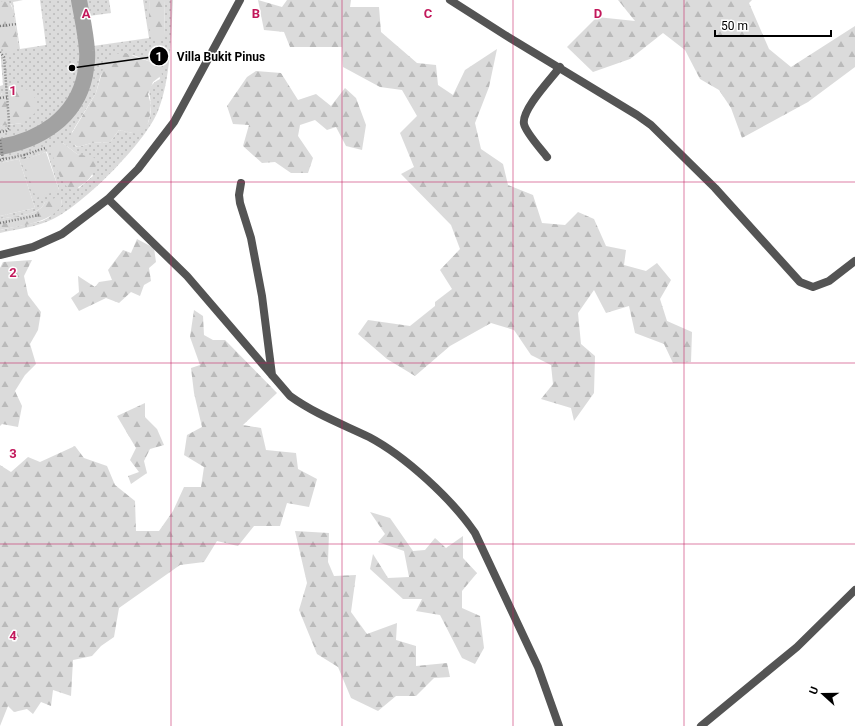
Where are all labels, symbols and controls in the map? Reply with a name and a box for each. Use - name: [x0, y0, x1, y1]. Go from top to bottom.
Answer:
- text: A: [82, 6, 91, 21]
- text: B: [252, 6, 260, 21]
- text: C: [424, 6, 433, 21]
- text: D: [594, 6, 602, 21]
- scale bar: [715, 12, 831, 38]
- text: 50 m: [721, 19, 748, 33]
- callout: Villa Bukit Pinus: [149, 44, 273, 68]
- text: 1: [156, 50, 162, 64]
- text: Villa Bukit Pinus: [177, 50, 265, 64]
- text: 1: [9, 83, 17, 98]
- text: 2: [9, 265, 17, 280]
- text: 3: [9, 446, 17, 461]
- text: 4: [9, 628, 17, 643]
- north arrow: [803, 674, 843, 714]
- text: U: [807, 685, 822, 696]

